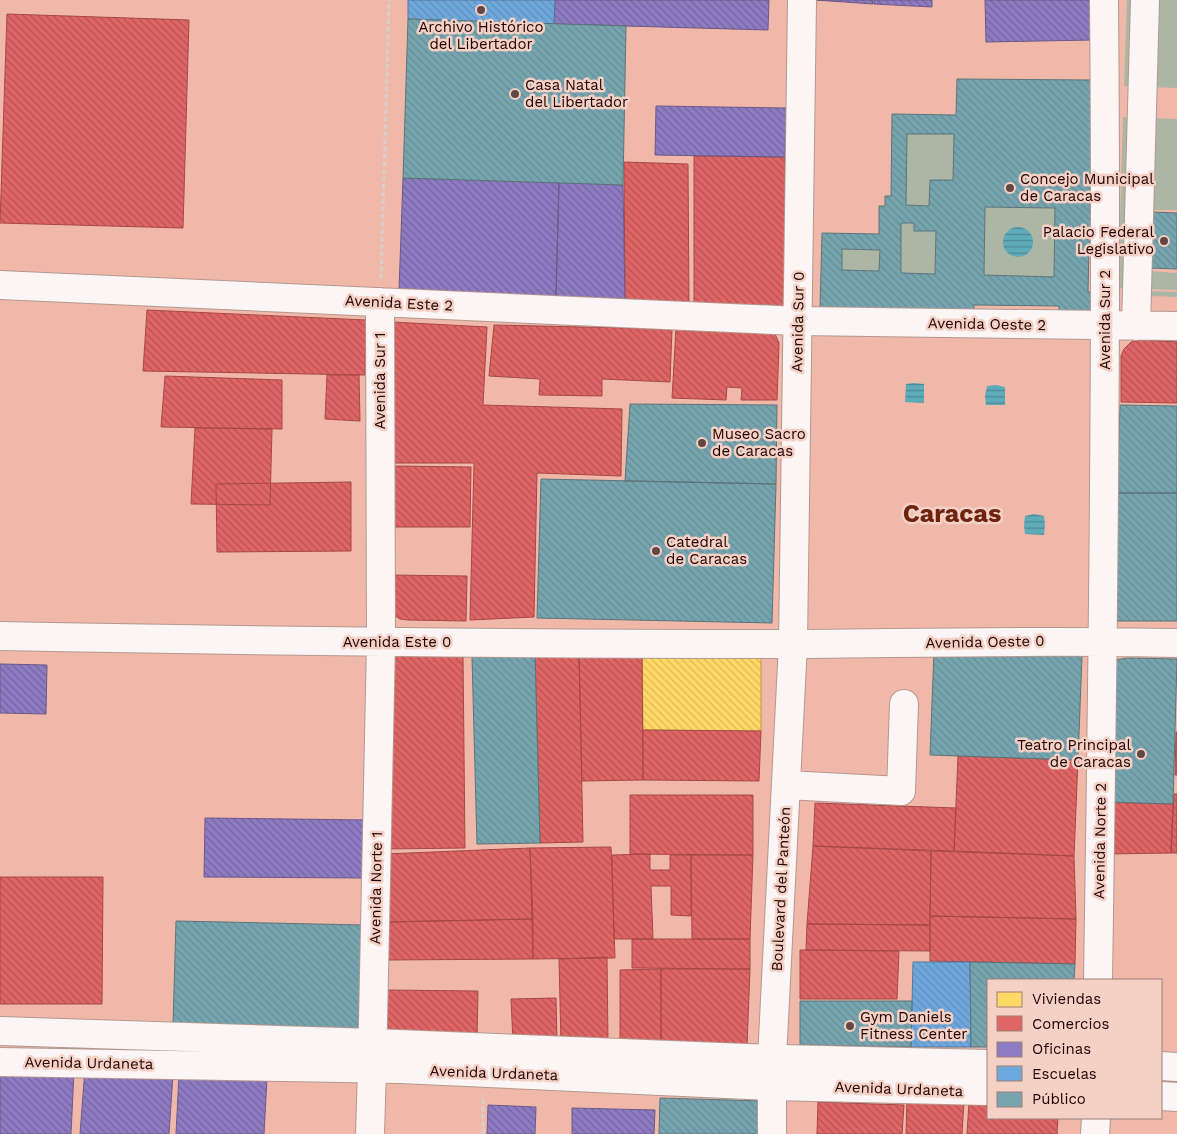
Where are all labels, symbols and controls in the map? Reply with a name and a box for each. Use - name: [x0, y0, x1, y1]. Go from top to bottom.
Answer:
- marker: Archivo Histórico del Libertador: [475, 4, 487, 16]
- place label: Archivo Histórico del Libertador: [418, 18, 544, 53]
- place label: Casa Natal del Libertador: [525, 76, 628, 111]
- marker: Casa Natal del Libertador: [509, 88, 521, 100]
- place label: Concejo Municipal de Caracas: [1020, 170, 1154, 205]
- marker: Concejo Municipal de Caracas: [1004, 182, 1016, 194]
- place label: Palacio Federal Legislativo: [1043, 223, 1154, 258]
- marker: Palacio Federal Legislativo: [1158, 235, 1170, 247]
- street label: Avenida Sur 2: [1096, 270, 1114, 370]
- street label: Avenida Sur 0: [788, 271, 808, 373]
- street label: Avenida Este 2: [345, 291, 453, 315]
- street label: Avenida Oeste 2: [928, 314, 1046, 334]
- street label: Avenida Sur 1: [371, 332, 389, 430]
- place label: Museo Sacro de Caracas: [712, 425, 806, 460]
- marker: Museo Sacro de Caracas: [696, 437, 708, 449]
- district label: Caracas: [903, 499, 1001, 528]
- place label: Catedral de Caracas: [666, 533, 747, 568]
- marker: Catedral de Caracas: [650, 545, 662, 557]
- street label: Avenida Oeste 0: [925, 632, 1045, 652]
- street label: Avenida Este 0: [343, 633, 451, 651]
- place label: Teatro Principal de Caracas: [1017, 736, 1131, 771]
- marker: Teatro Principal de Caracas: [1135, 748, 1147, 760]
- street label: Avenida Norte 2: [1090, 783, 1110, 899]
- street label: Boulevard del Panteón: [768, 806, 794, 972]
- street label: Avenida Norte 1: [366, 831, 386, 945]
- legend: [987, 979, 1162, 1119]
- text: Viviendas: [1032, 990, 1101, 1008]
- place label: Gym Daniels Fitness Center: [860, 1008, 967, 1043]
- text: Comercios: [1032, 1015, 1110, 1033]
- marker: Gym Daniels Fitness Center: [844, 1020, 856, 1032]
- text: Oficinas: [1032, 1040, 1091, 1058]
- street label: Avenida Urdaneta: [25, 1053, 154, 1073]
- street label: Avenida Urdaneta: [429, 1062, 559, 1084]
- text: Escuelas: [1032, 1065, 1097, 1083]
- street label: Avenida Urdaneta: [834, 1078, 964, 1100]
- text: Público: [1032, 1090, 1086, 1108]

